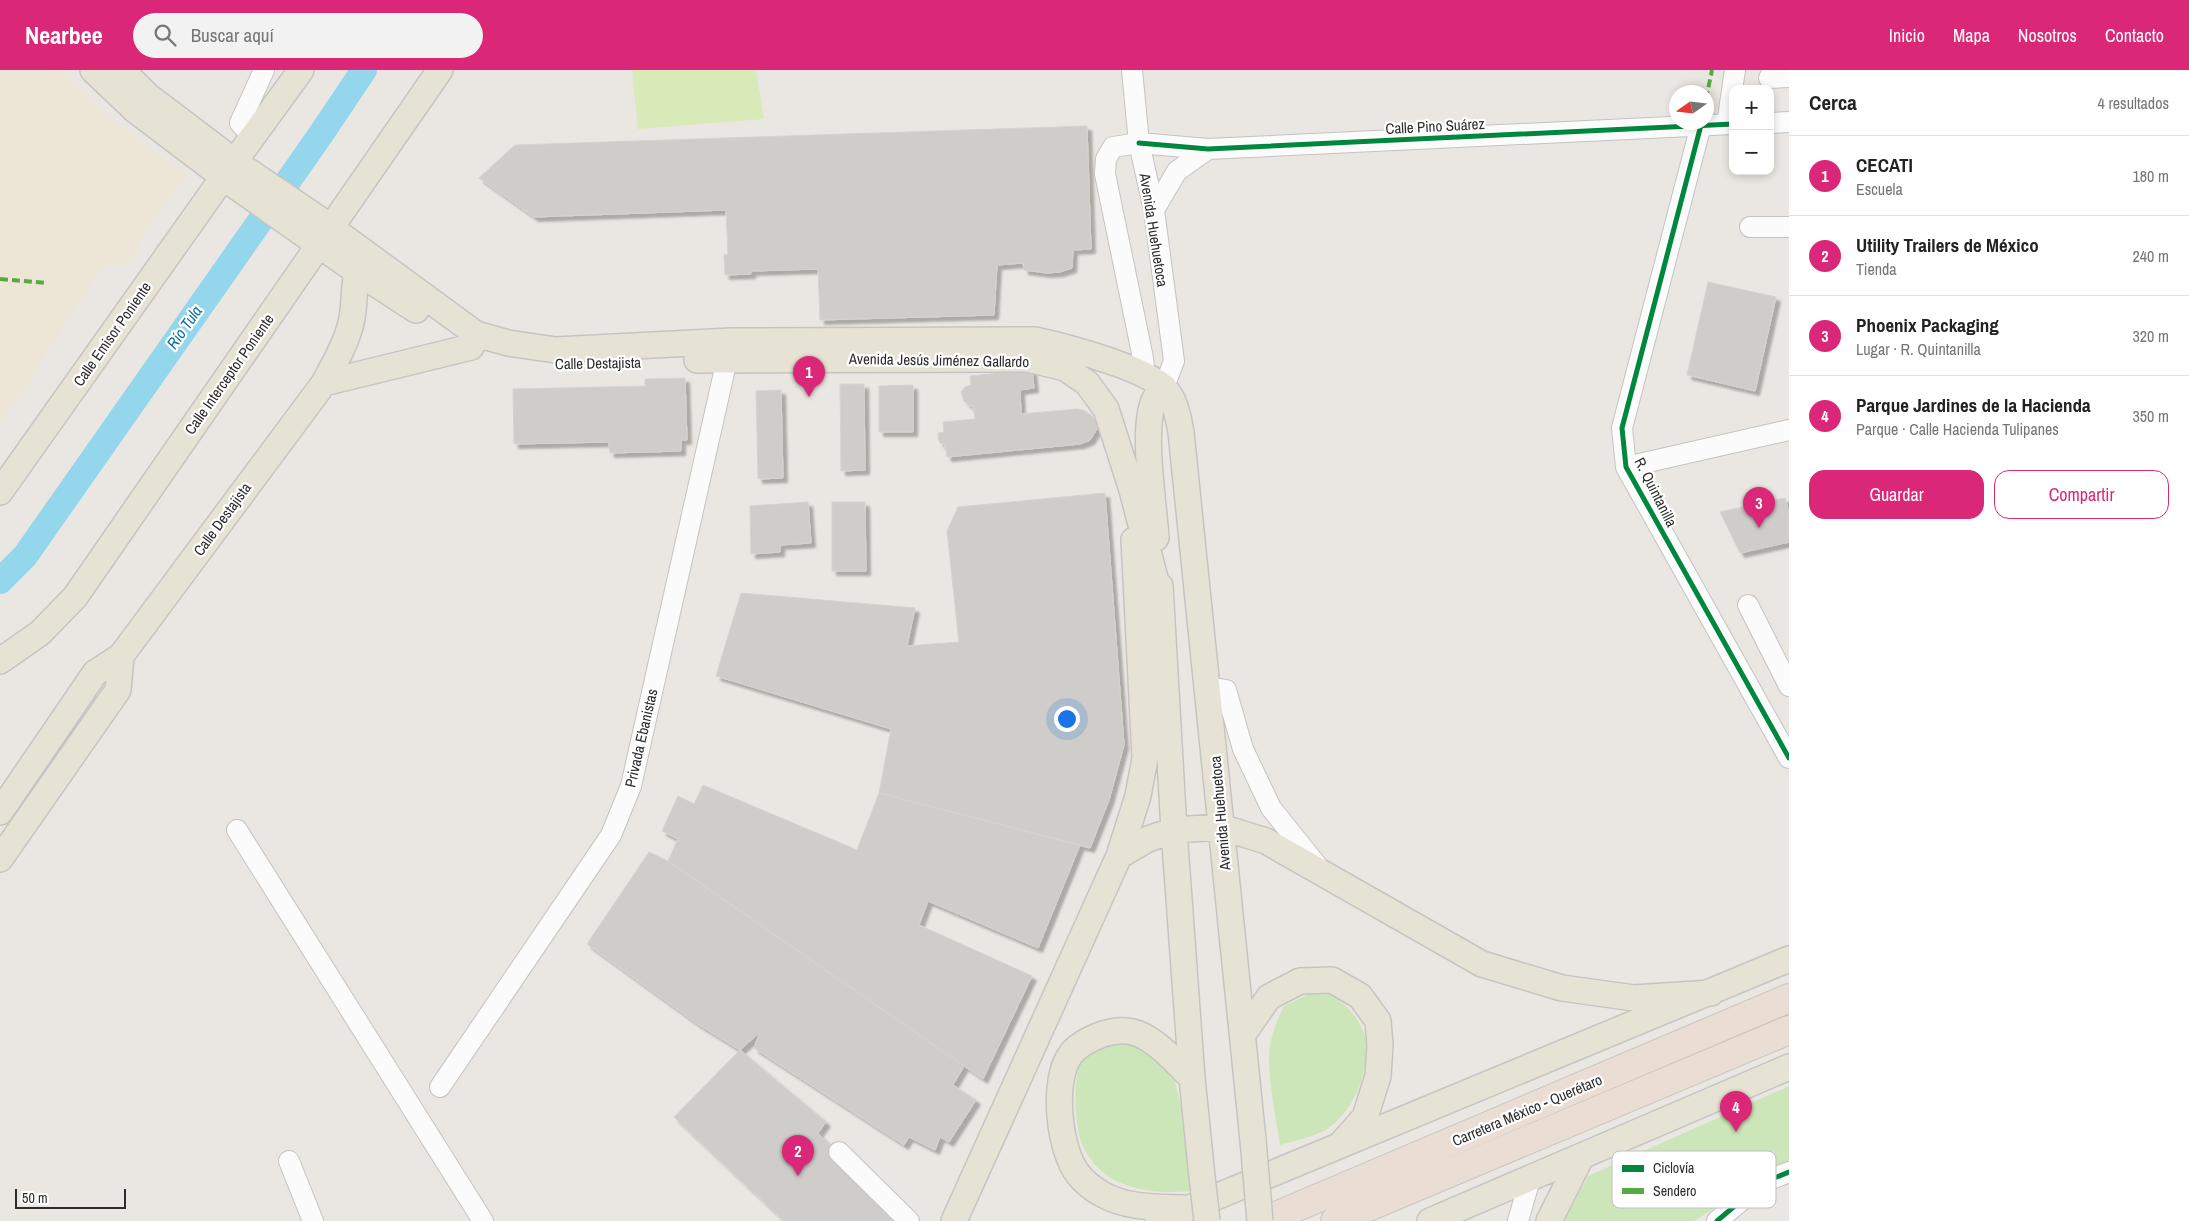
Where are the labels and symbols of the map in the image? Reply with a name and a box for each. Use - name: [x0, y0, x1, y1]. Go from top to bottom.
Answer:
- north arrow: [1669, 85, 1714, 130]
- street label: Calle Pino Suárez: [1385, 113, 1485, 139]
- street label: Avenida Huehuetoca: [1135, 171, 1173, 288]
- street label: Calle Emisor Poniente: [68, 277, 156, 390]
- water label: Río Tula: [161, 301, 207, 353]
- street label: Calle Interceptor Poniente: [179, 309, 279, 439]
- street label: Avenida Jesús Jiménez Gallardo: [848, 348, 1029, 372]
- street label: Calle Destajista: [555, 352, 641, 374]
- pin: 1: [793, 356, 825, 397]
- street label: R. Quintanilla: [1630, 454, 1682, 530]
- street label: Calle Destajista: [188, 478, 256, 560]
- pin: 3: [1743, 487, 1775, 528]
- street label: Privada Ebanistas: [619, 687, 663, 789]
- your location: [1054, 706, 1080, 732]
- street label: Avenida Huehuetoca: [1205, 755, 1236, 872]
- street label: Carretera México - Querétaro: [1449, 1069, 1605, 1151]
- pin: 4: [1720, 1091, 1752, 1132]
- pin: 2: [782, 1135, 814, 1176]
- legend: [1612, 1151, 1776, 1208]
- text: Ciclovía: [1653, 1159, 1695, 1177]
- text: Sendero: [1653, 1182, 1696, 1200]
- scale bar: [15, 1186, 126, 1209]

